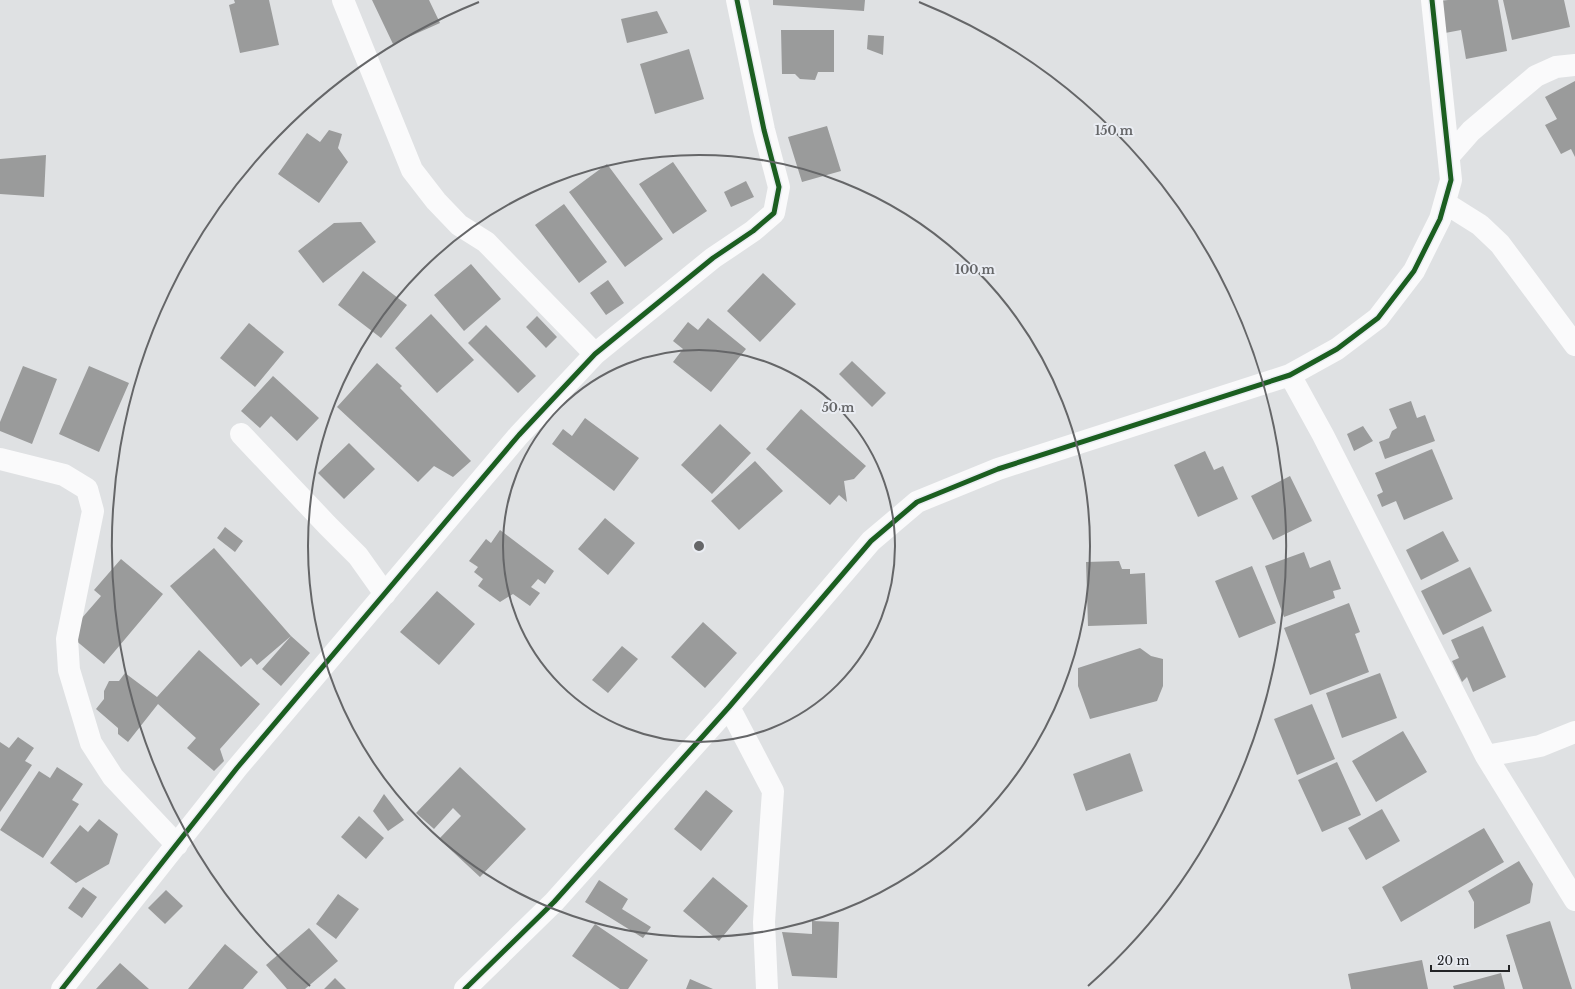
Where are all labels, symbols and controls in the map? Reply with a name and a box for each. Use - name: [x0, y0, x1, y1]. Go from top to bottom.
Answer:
- text: 150 m: [1095, 123, 1134, 138]
- text: 100 m: [955, 262, 996, 277]
- text: 50 m: [822, 400, 855, 415]
- centre of rings: [692, 539, 706, 553]
- scale bar: [1431, 947, 1509, 973]
- text: 20 m: [1437, 953, 1469, 968]

